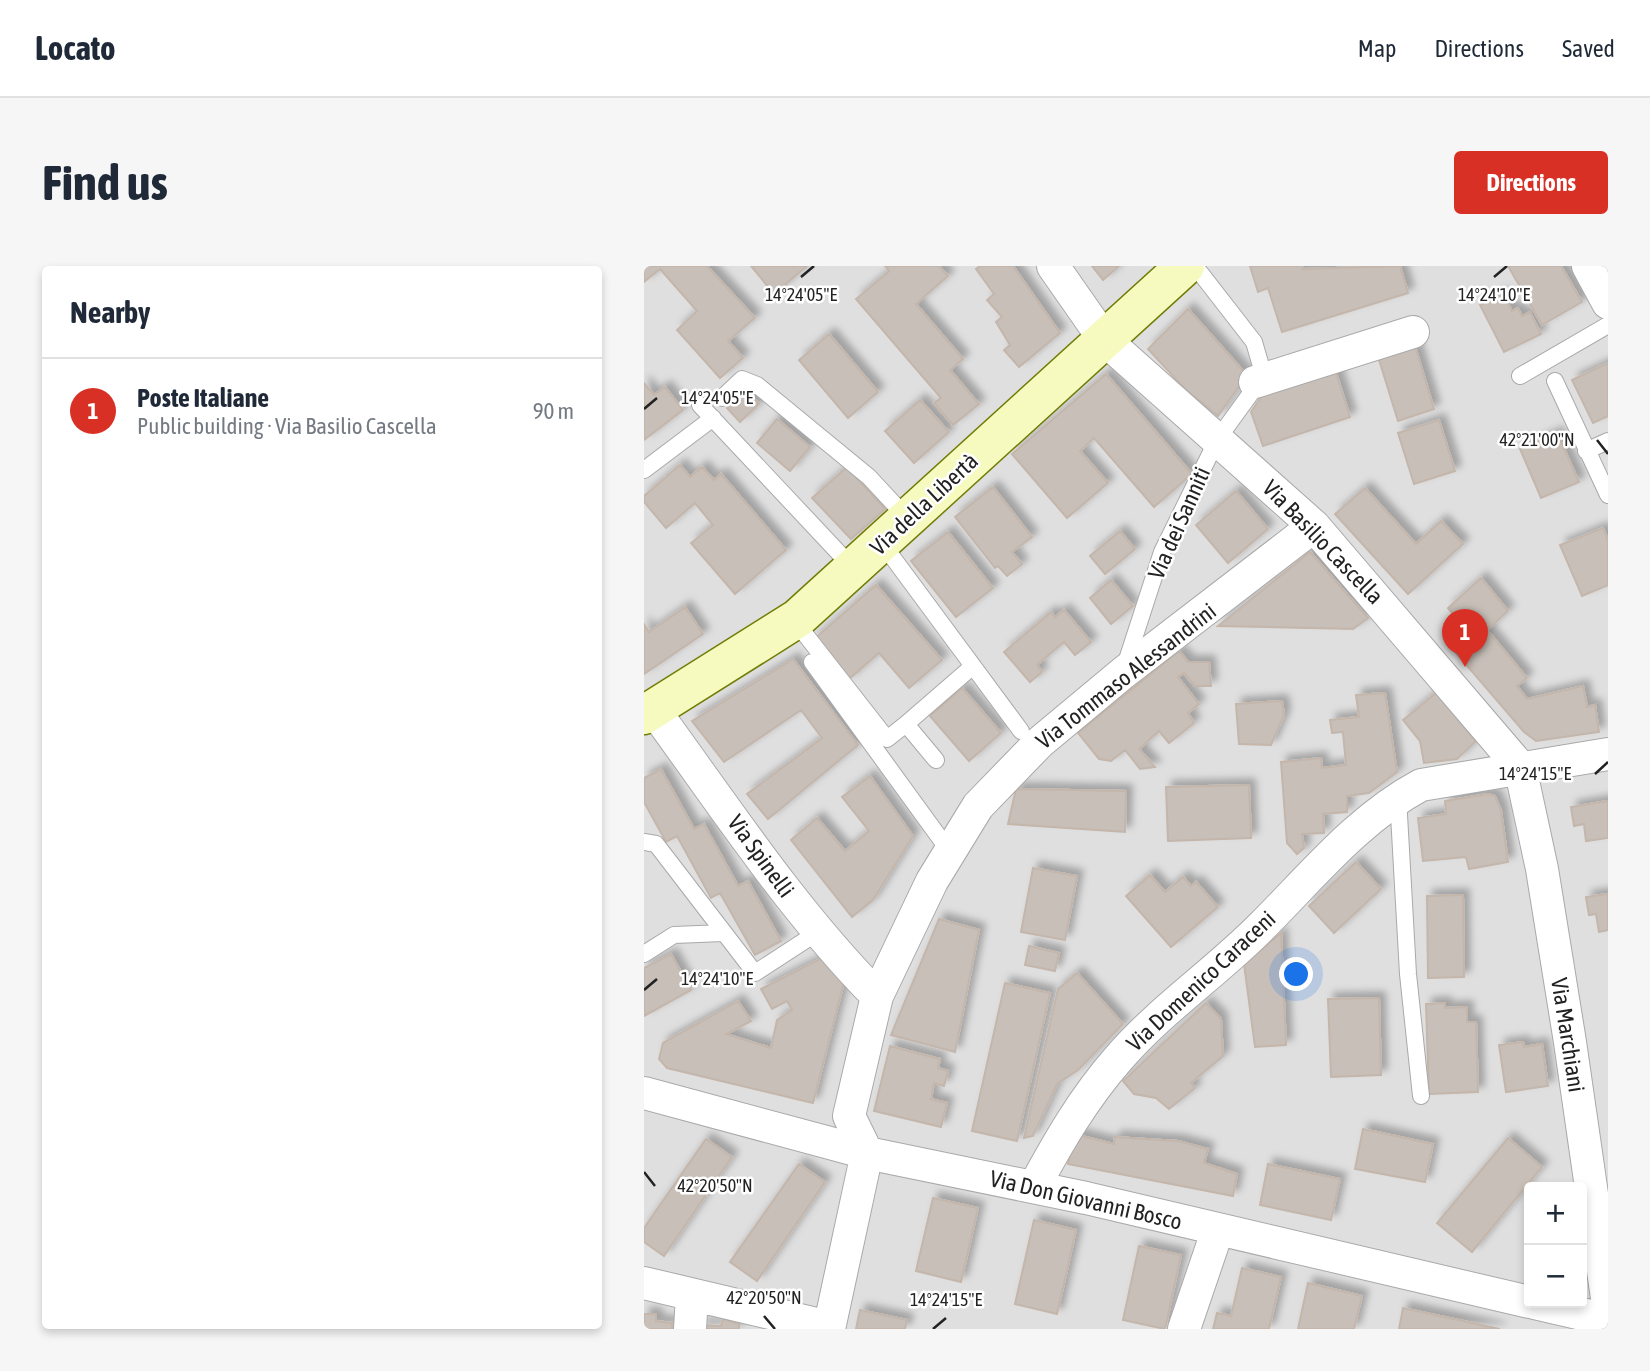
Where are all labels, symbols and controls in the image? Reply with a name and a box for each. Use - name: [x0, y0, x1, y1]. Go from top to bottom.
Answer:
- text: Locato: [35, 29, 116, 67]
- text: Map: [1358, 35, 1396, 62]
- text: Directions: [1434, 35, 1524, 62]
- text: Saved: [1562, 35, 1615, 62]
- button: Directions: [1454, 151, 1608, 214]
- text: Find us: [42, 154, 168, 210]
- text: 14°24'05"E: [765, 284, 837, 305]
- text: 14°24'10"E: [1458, 284, 1530, 305]
- text: Nearby: [70, 295, 150, 329]
- text: Poste Italiane: [137, 383, 269, 413]
- text: 14°24'05"E: [681, 387, 753, 408]
- text: 1: [88, 398, 98, 424]
- text: 90 m: [533, 398, 574, 424]
- text: Public building · Via Basilio Cascella: [137, 413, 437, 439]
- text: 42°21'00"N: [1499, 429, 1575, 450]
- street label: Via della Libertà: [865, 448, 983, 560]
- street label: Via dei Sanniti: [1143, 463, 1215, 583]
- street label: Via Basilio Cascella: [1257, 475, 1389, 609]
- street label: Via Tommaso Alessandrini: [1031, 598, 1221, 754]
- pin: 1: [1442, 609, 1488, 667]
- text: 14°24'15"E: [1499, 763, 1571, 784]
- street label: Via Spinelli: [722, 810, 800, 902]
- street label: Via Domenico Caraceni: [1121, 906, 1281, 1056]
- your location: [1279, 957, 1313, 991]
- text: 14°24'10"E: [681, 968, 753, 989]
- street label: Via Marchiani: [1546, 976, 1590, 1094]
- street label: Via Don Giovanni Bosco: [987, 1165, 1185, 1235]
- text: 42°20'50"N: [677, 1175, 753, 1196]
- map controls: [1524, 1182, 1587, 1308]
- button: +: [1524, 1182, 1587, 1245]
- button: −: [1524, 1245, 1587, 1308]
- text: 42°20'50"N: [726, 1287, 802, 1308]
- text: 14°24'15"E: [910, 1289, 982, 1310]

